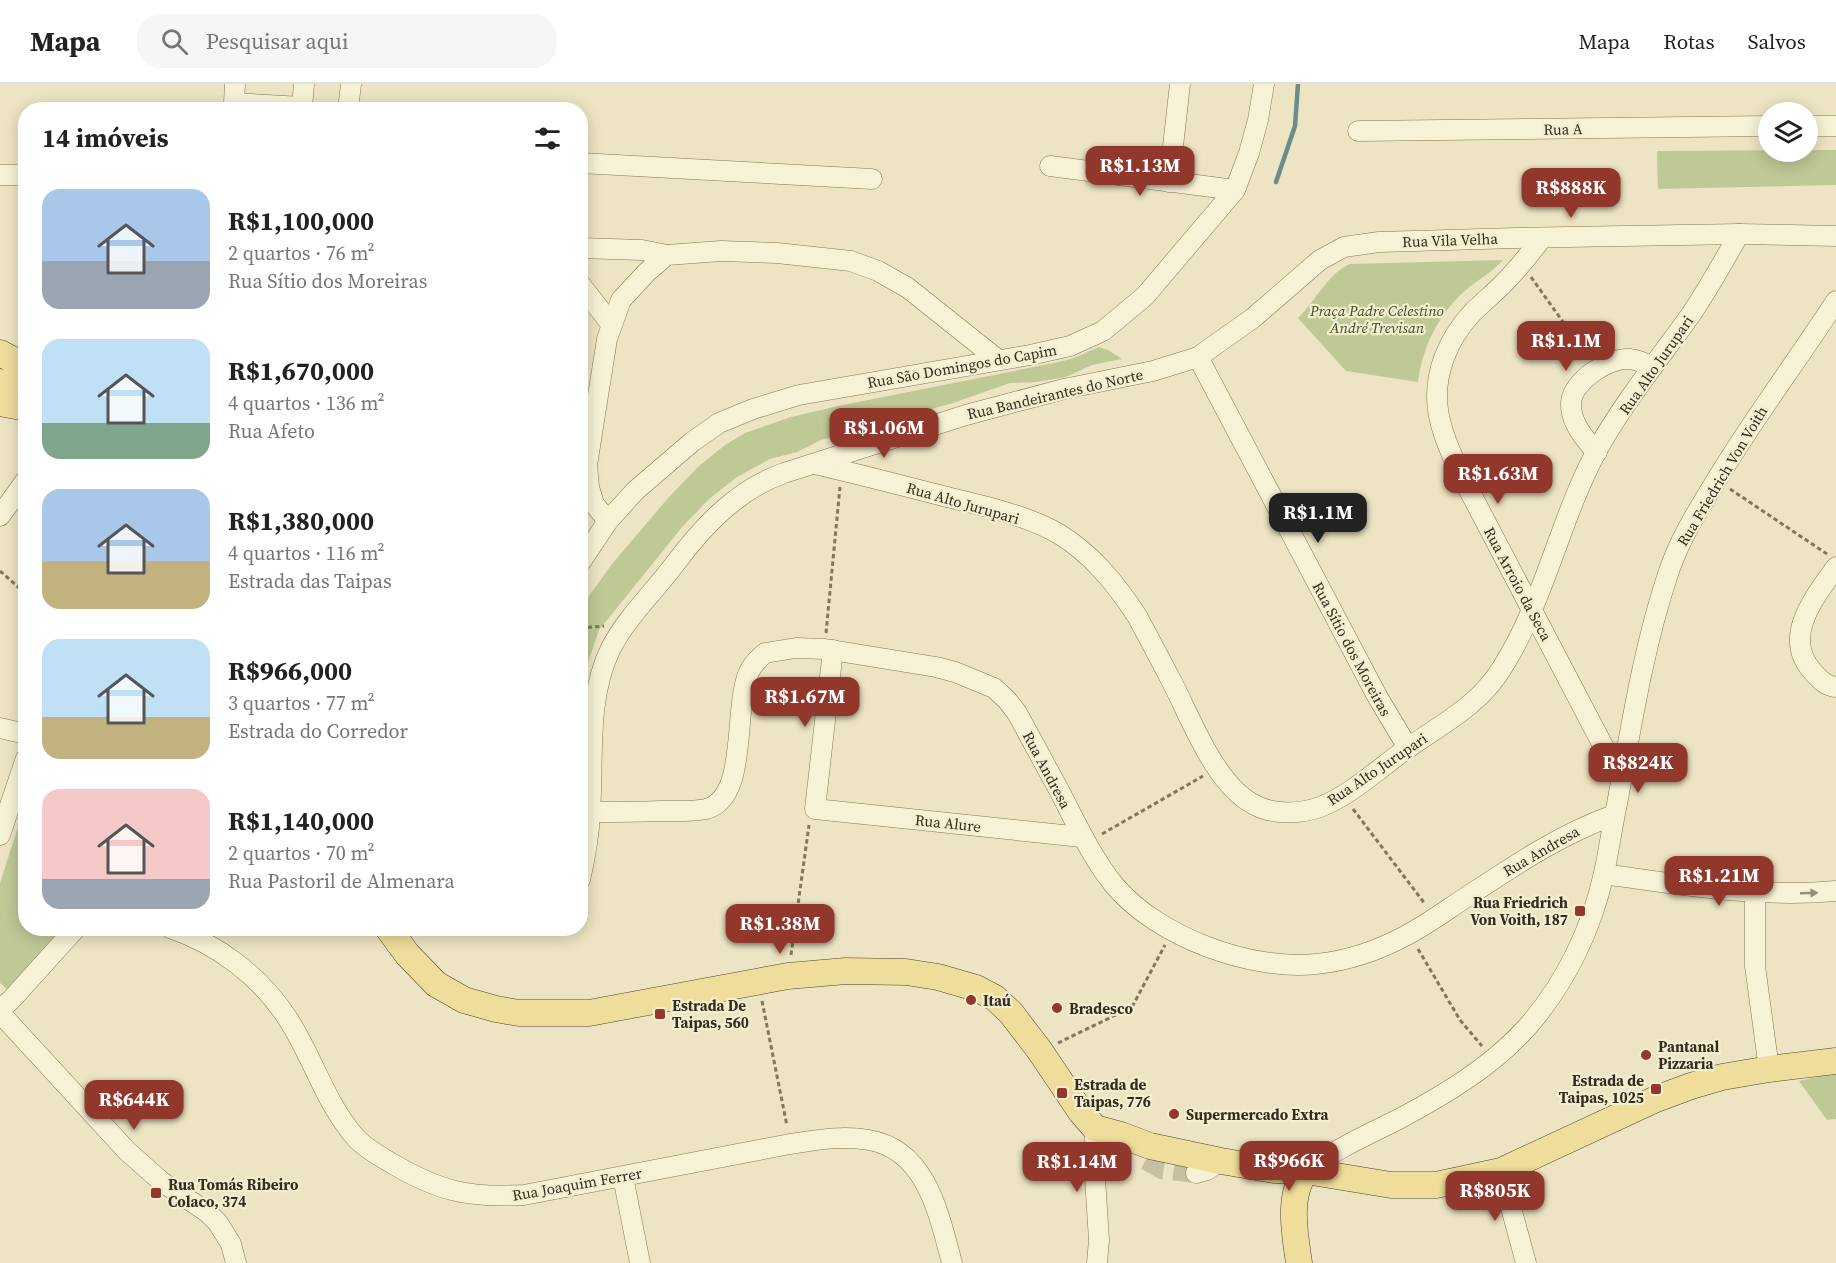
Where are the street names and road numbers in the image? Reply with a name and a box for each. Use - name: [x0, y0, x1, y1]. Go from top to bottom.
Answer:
- street label: Rua A: [1543, 118, 1583, 140]
- street label: Rua Vila Velha: [1402, 228, 1499, 252]
- street label: Rua Alto Jurupari: [1614, 311, 1698, 419]
- street label: Rua São Domingos do Capim: [866, 339, 1059, 393]
- street label: Rua Bandeirantes do Norte: [965, 363, 1145, 424]
- street label: Rua Friedrich Von Voith: [1672, 402, 1772, 550]
- street label: Rua Alto Jurupari: [904, 477, 1022, 529]
- street label: Rua Arroio da Seca: [1479, 523, 1557, 645]
- street label: Rua Sítio dos Moreiras: [1308, 578, 1396, 720]
- street label: Rua Andresa: [1018, 728, 1076, 813]
- street label: Rua Alto Jurupari: [1323, 728, 1431, 810]
- street label: Rua Alure: [914, 809, 982, 837]
- street label: Rua Andresa: [1499, 820, 1583, 881]
- street label: Rua Joaquim Ferrer: [510, 1162, 644, 1206]

